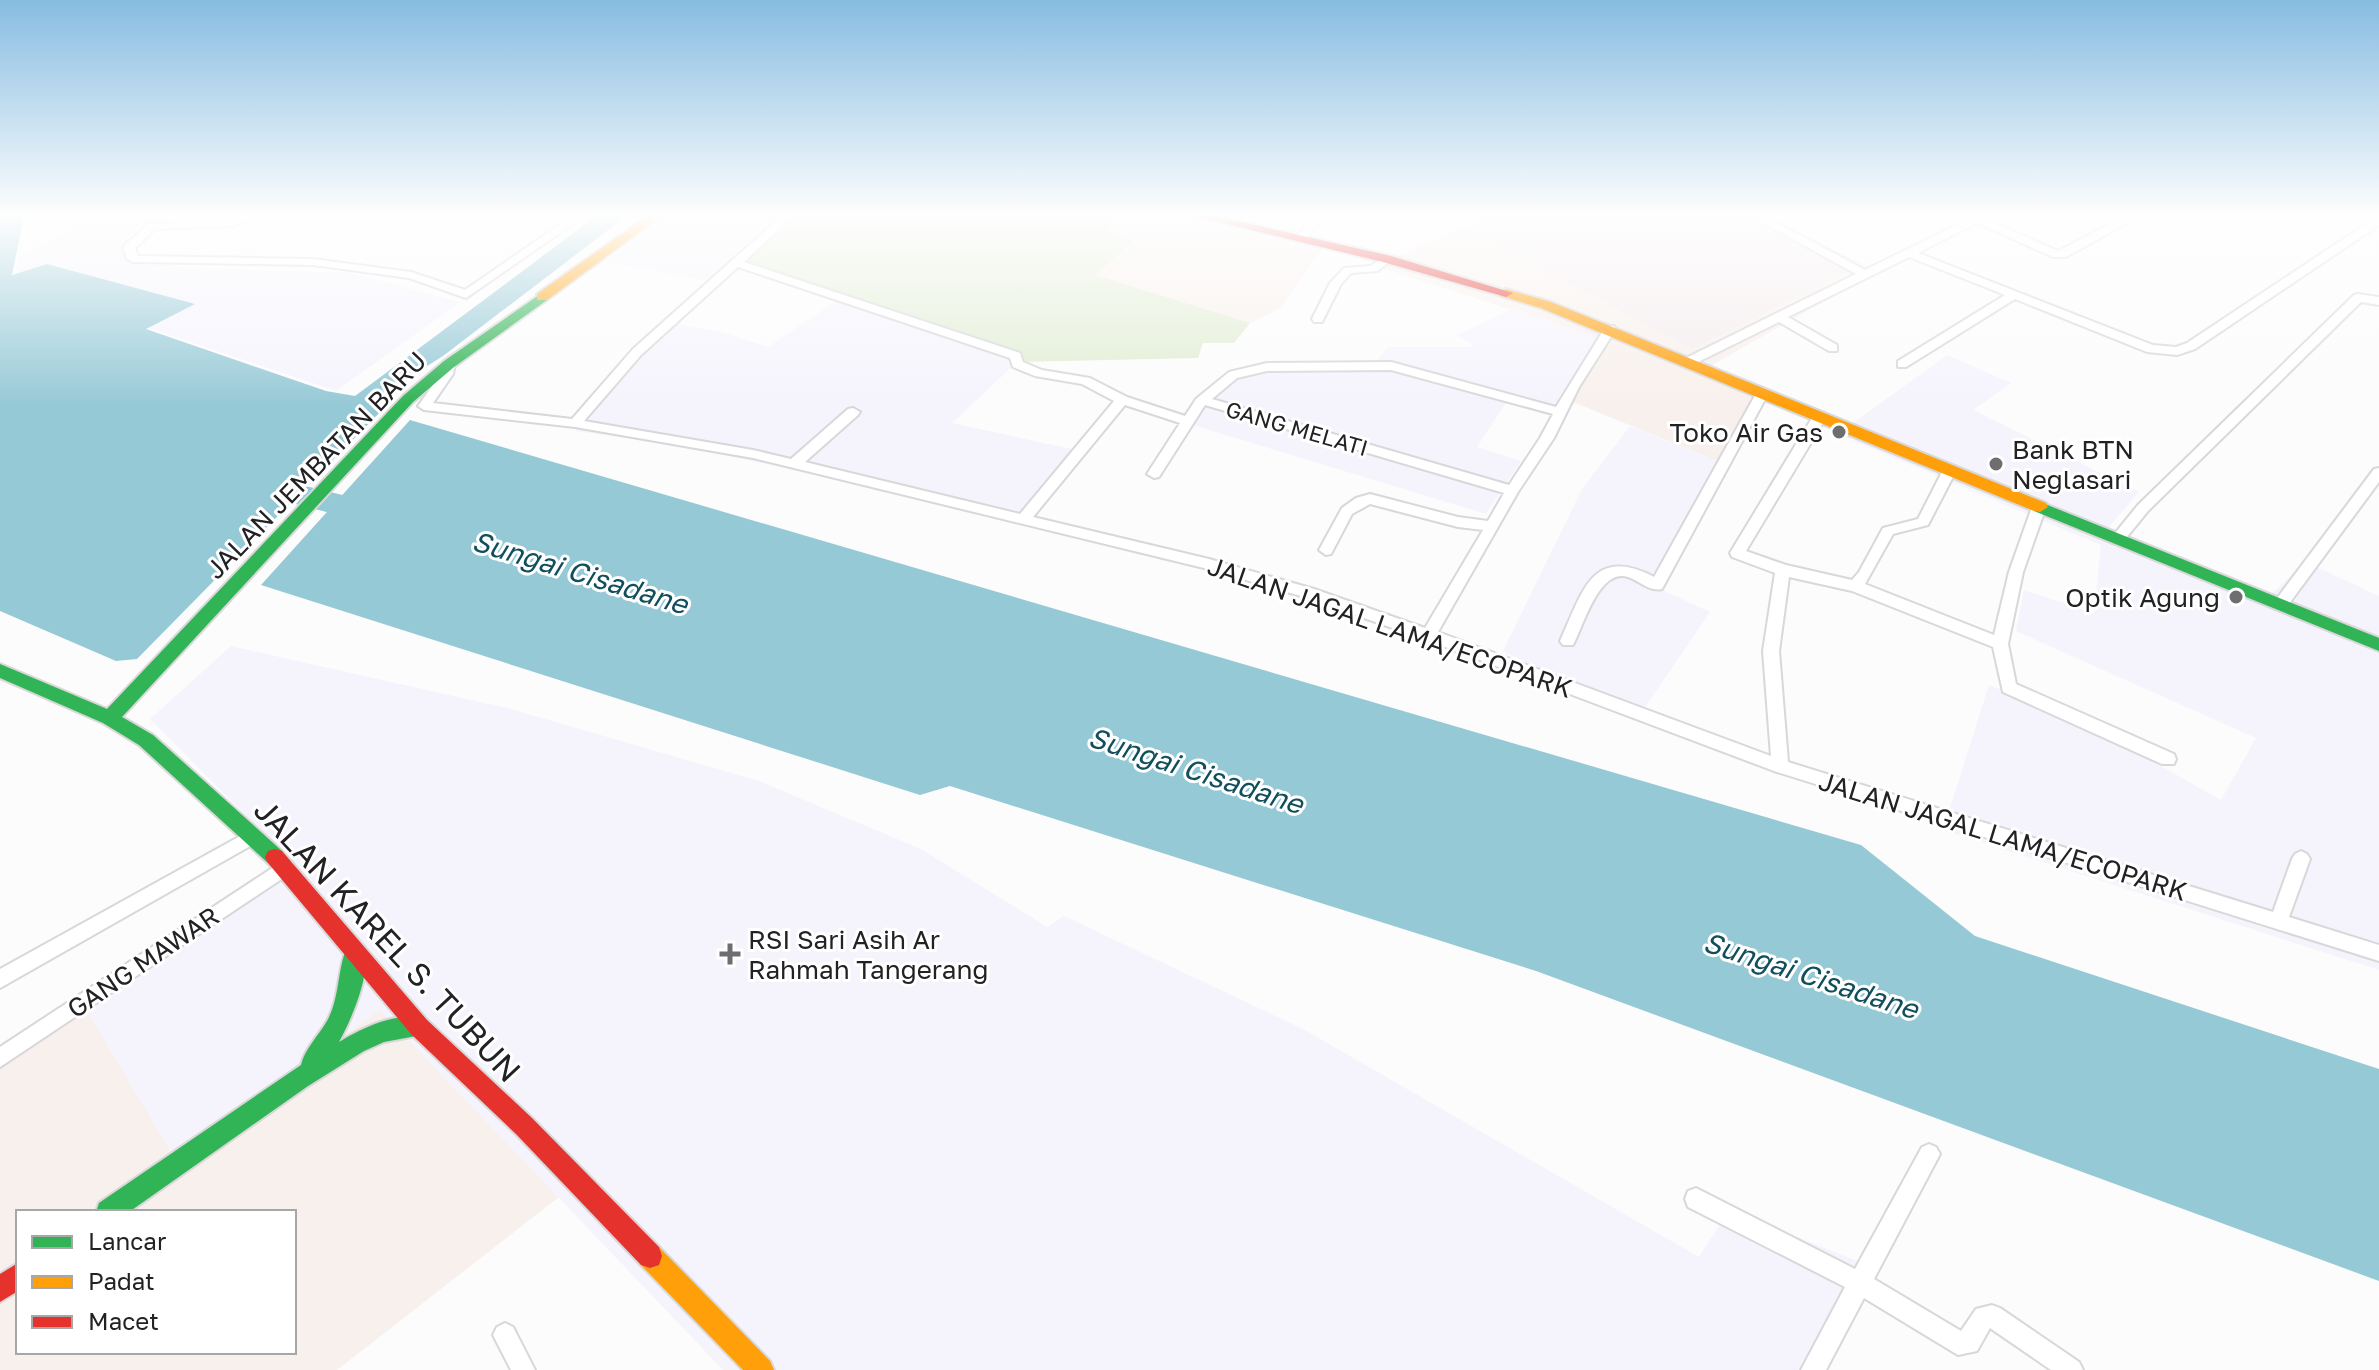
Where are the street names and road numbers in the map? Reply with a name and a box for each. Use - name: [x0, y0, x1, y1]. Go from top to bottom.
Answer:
- street label: JALAN JEMBATAN BARU: [199, 345, 433, 585]
- street label: GANG MELATI: [1223, 395, 1371, 461]
- street label: JALAN JAGAL LAMA/ECOPARK: [1204, 550, 1576, 704]
- street label: JALAN JAGAL LAMA/ECOPARK: [1815, 765, 2191, 907]
- street label: JALAN KAREL S. TUBUN: [247, 791, 529, 1089]
- street label: GANG MAWAR: [61, 900, 225, 1024]

